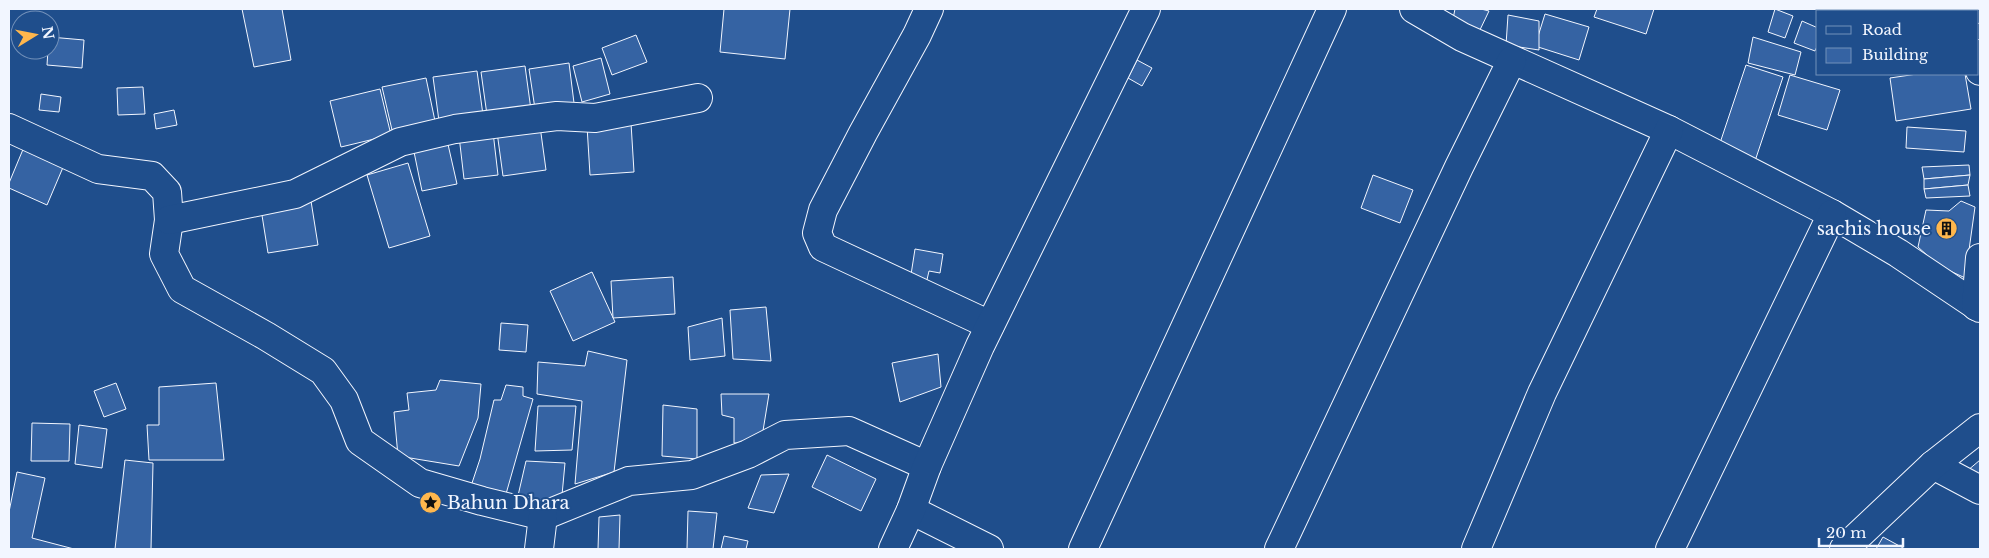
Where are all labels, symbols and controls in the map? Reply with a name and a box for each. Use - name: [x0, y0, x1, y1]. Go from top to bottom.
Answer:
- north arrow: [10, 10, 60, 60]
- legend: [1816, 10, 1979, 75]
- text: Road: [1862, 20, 1902, 39]
- text: N: [38, 25, 58, 41]
- text: Building: [1862, 45, 1929, 64]
- building icon: sachis house: [1935, 217, 1959, 241]
- place label: sachis house: [1817, 218, 1931, 240]
- place icon: Bahun Dhara: [419, 491, 443, 515]
- place label: Bahun Dhara: [447, 492, 569, 514]
- scale bar: [1819, 516, 1903, 548]
- text: 20 m: [1826, 523, 1866, 542]

